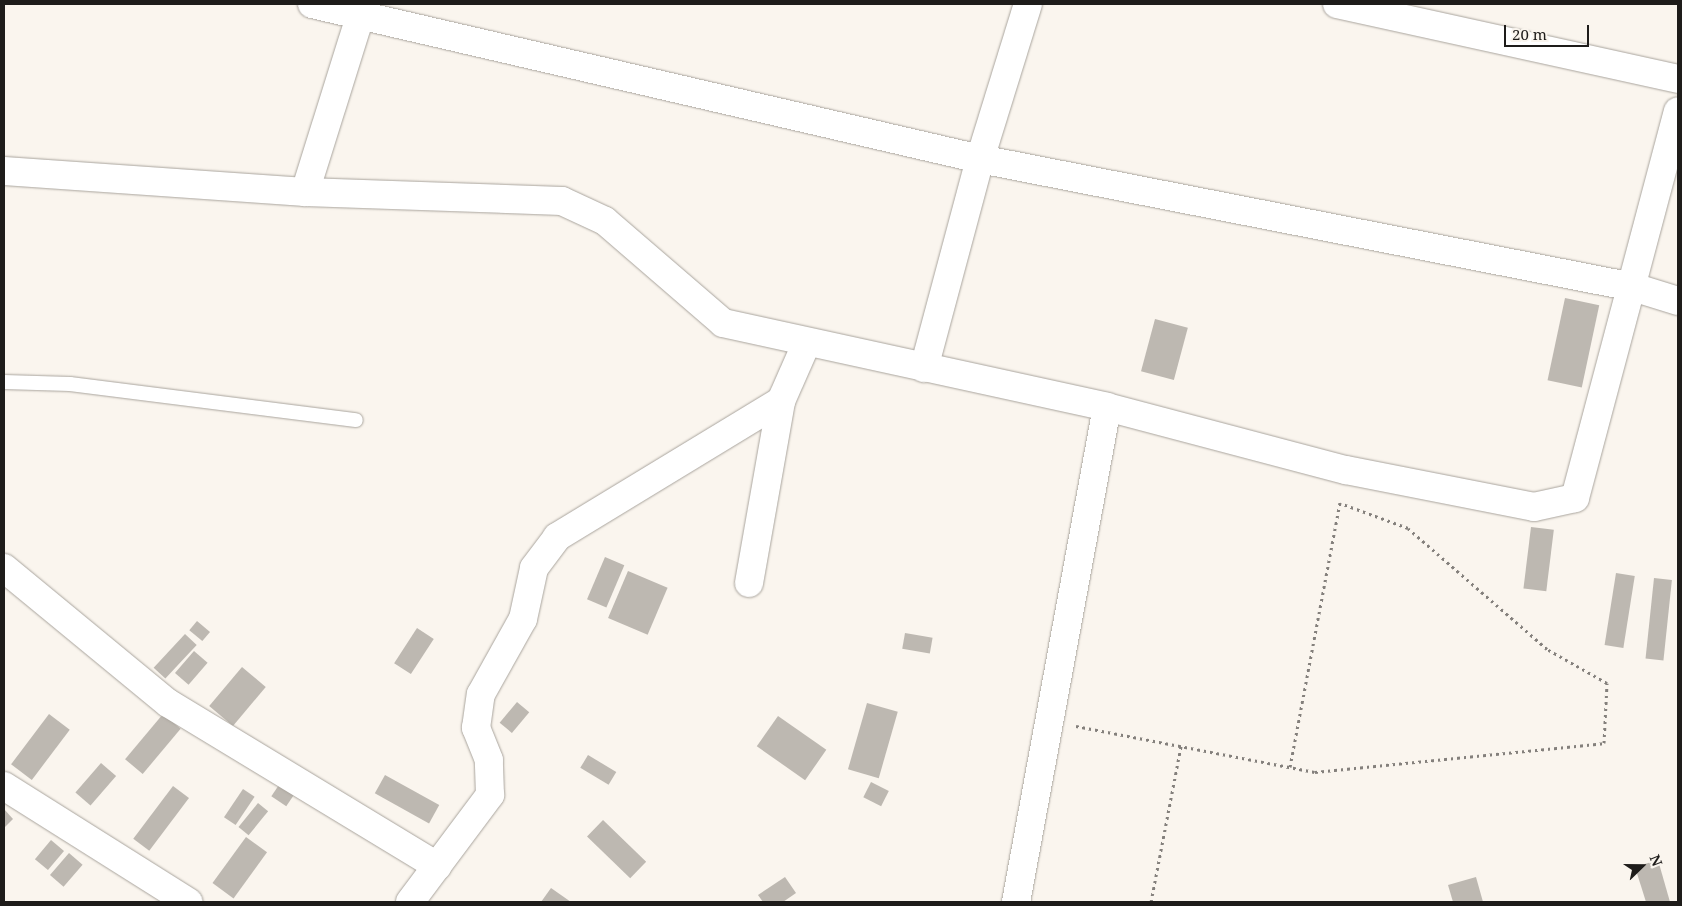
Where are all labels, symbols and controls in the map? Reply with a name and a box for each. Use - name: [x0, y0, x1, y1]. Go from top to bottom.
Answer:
- scale bar: [1507, 15, 1592, 47]
- text: 20 m: [1512, 24, 1547, 44]
- north arrow: [1617, 841, 1667, 891]
- text: N: [1645, 852, 1667, 869]

